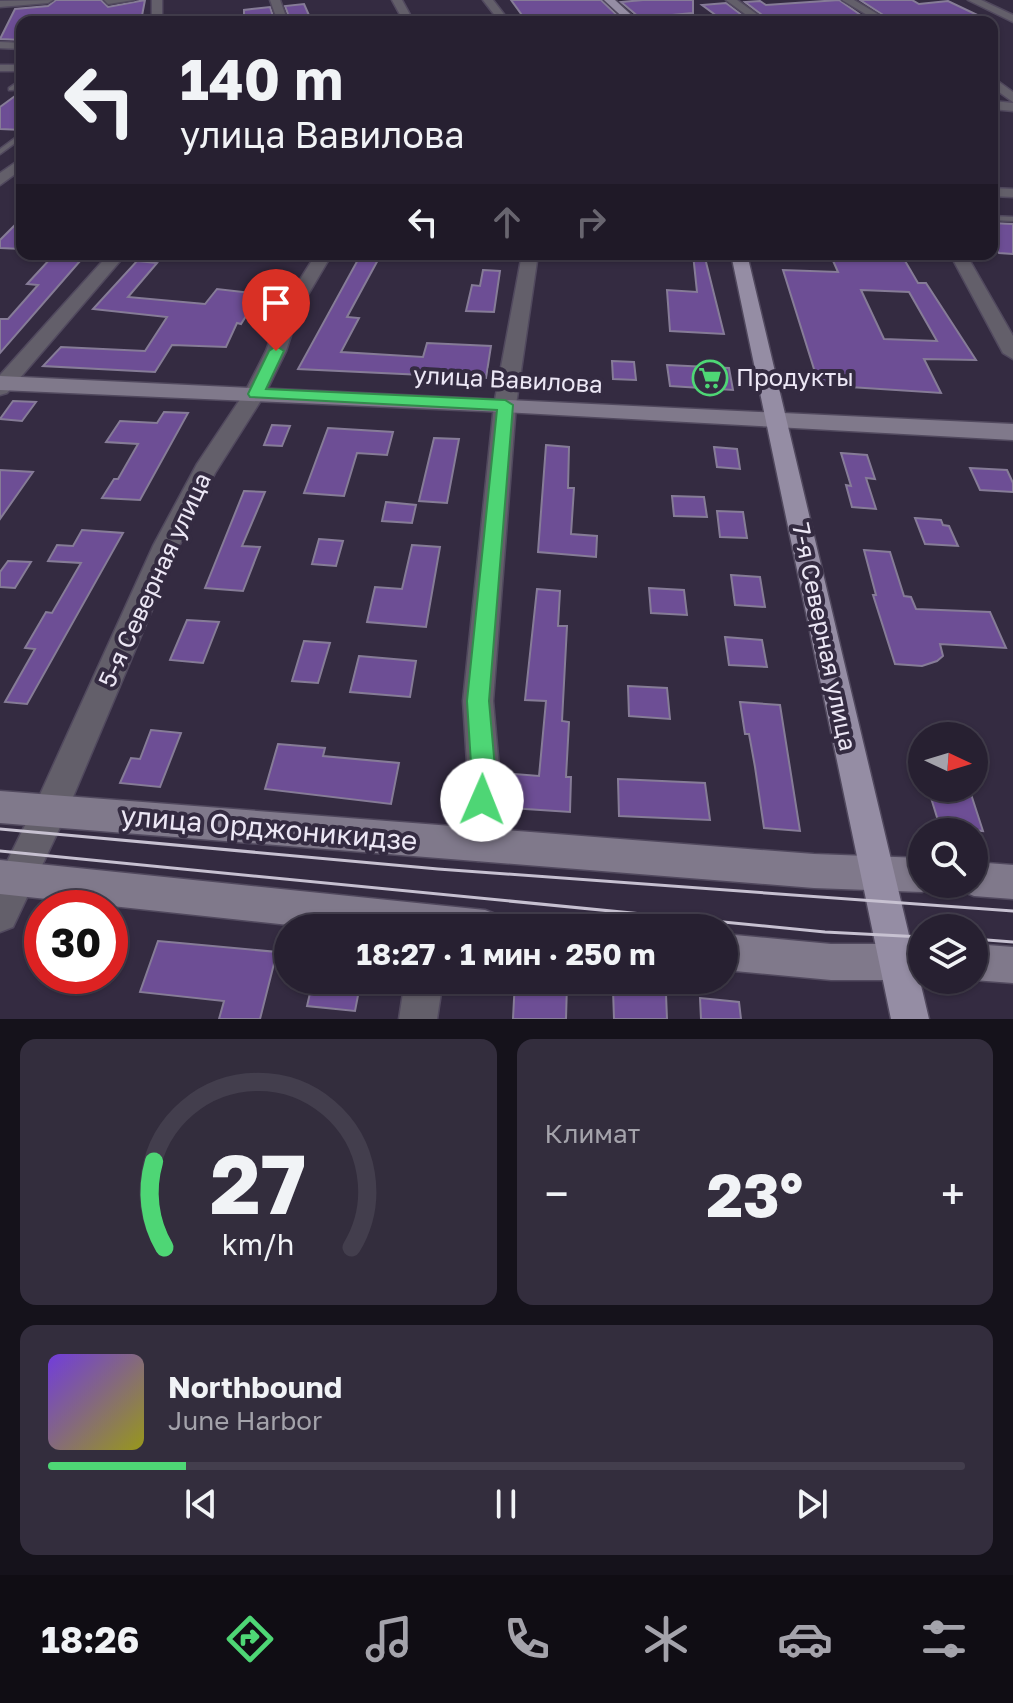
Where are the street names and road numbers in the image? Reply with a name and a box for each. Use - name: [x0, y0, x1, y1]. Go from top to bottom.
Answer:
- street label: улица Вавилова: [413, 359, 604, 398]
- street label: 5-я Северная улица: [91, 467, 216, 691]
- street label: 7-я Северная улица: [787, 520, 864, 753]
- street label: улица Орджоникидзе: [119, 798, 419, 857]

